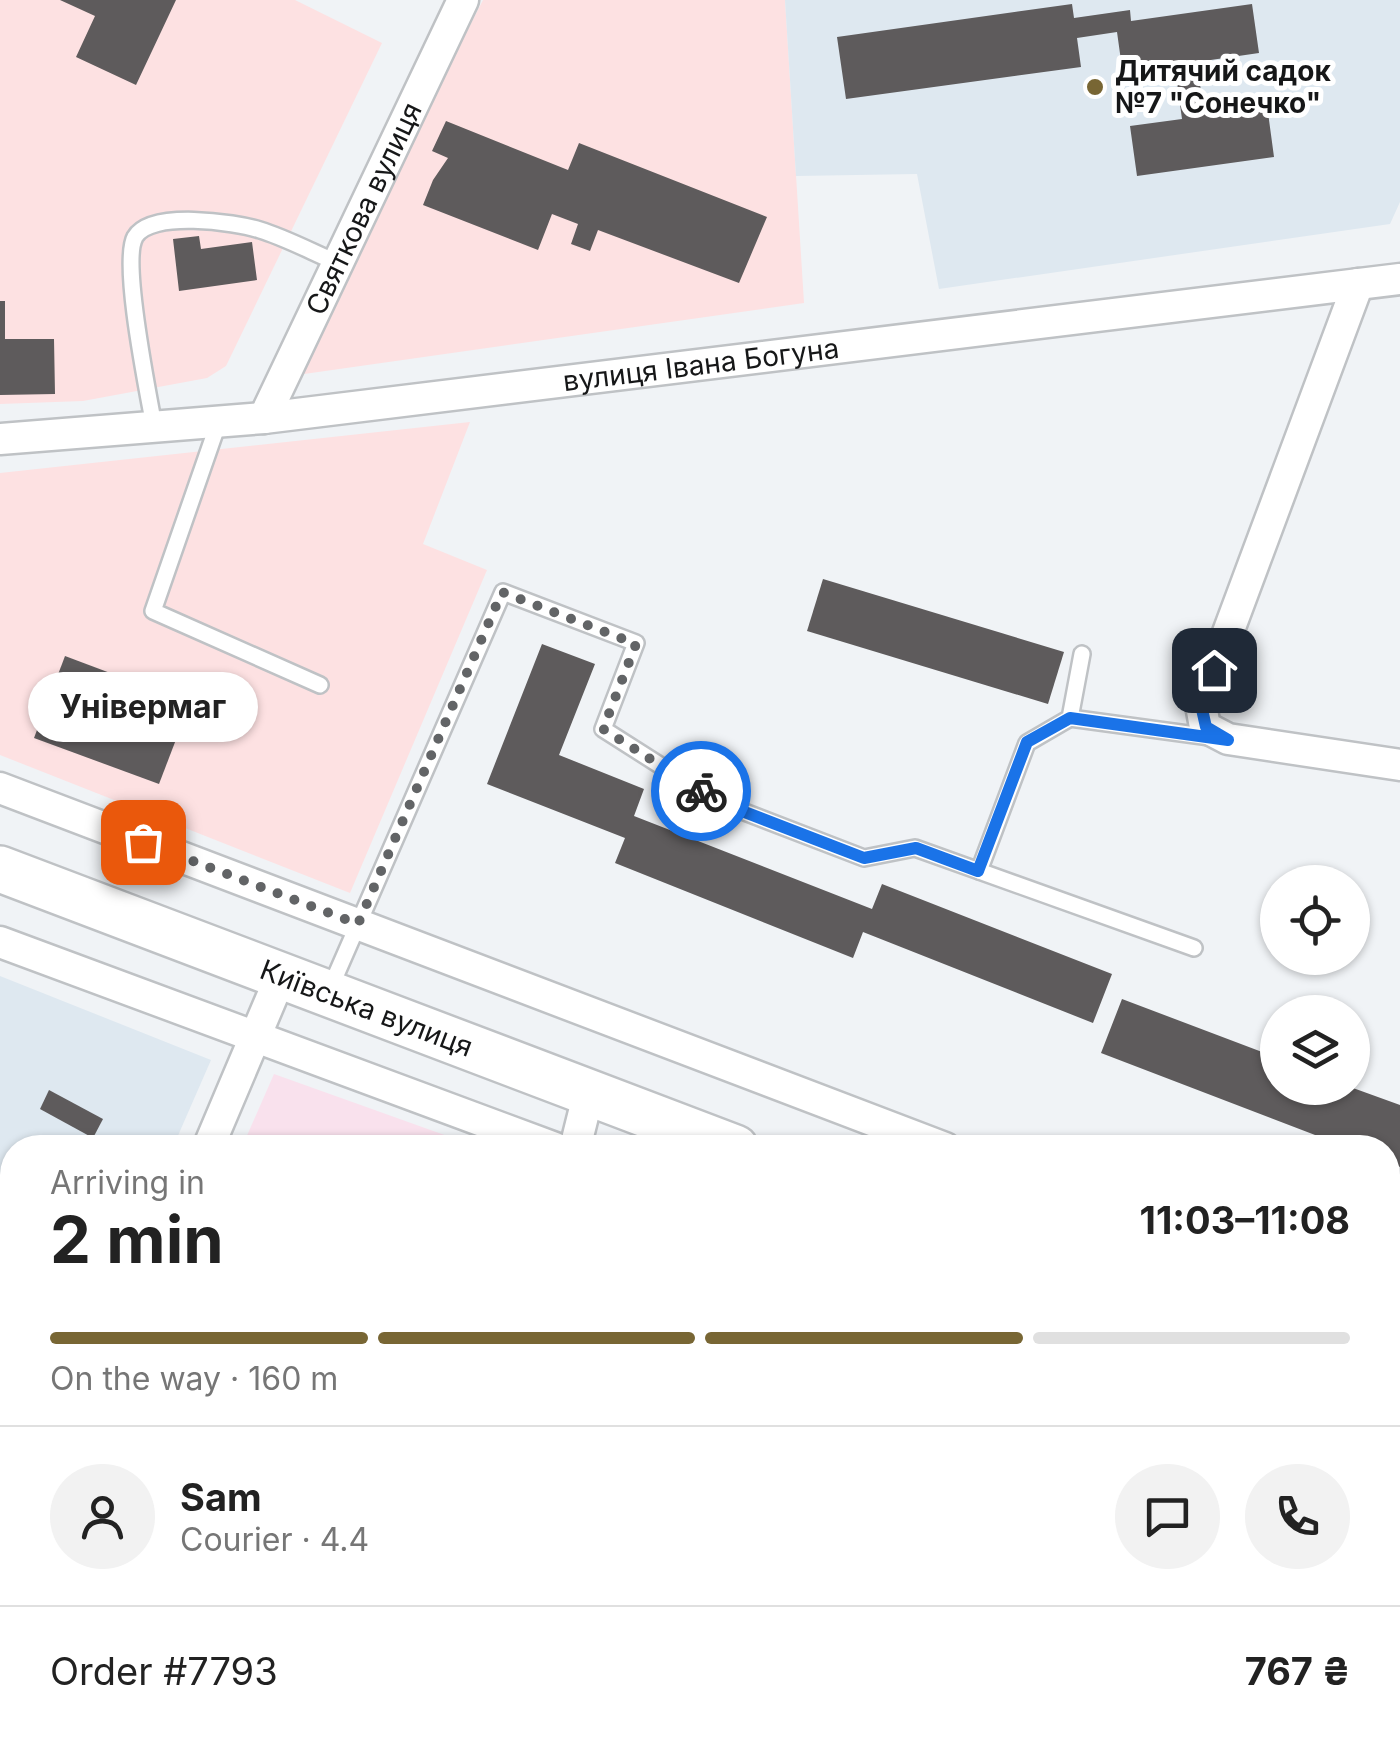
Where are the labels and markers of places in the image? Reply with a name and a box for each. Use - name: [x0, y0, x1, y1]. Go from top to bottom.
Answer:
- place label: Дитячий садок №7 "Сонечко": [1115, 54, 1331, 120]
- marker: Дитячий садок №7 "Сонечко": [1084, 76, 1106, 98]
- pin: [1172, 628, 1257, 713]
- callout: Універмаг: [28, 672, 258, 742]
- pin: [101, 800, 186, 885]

